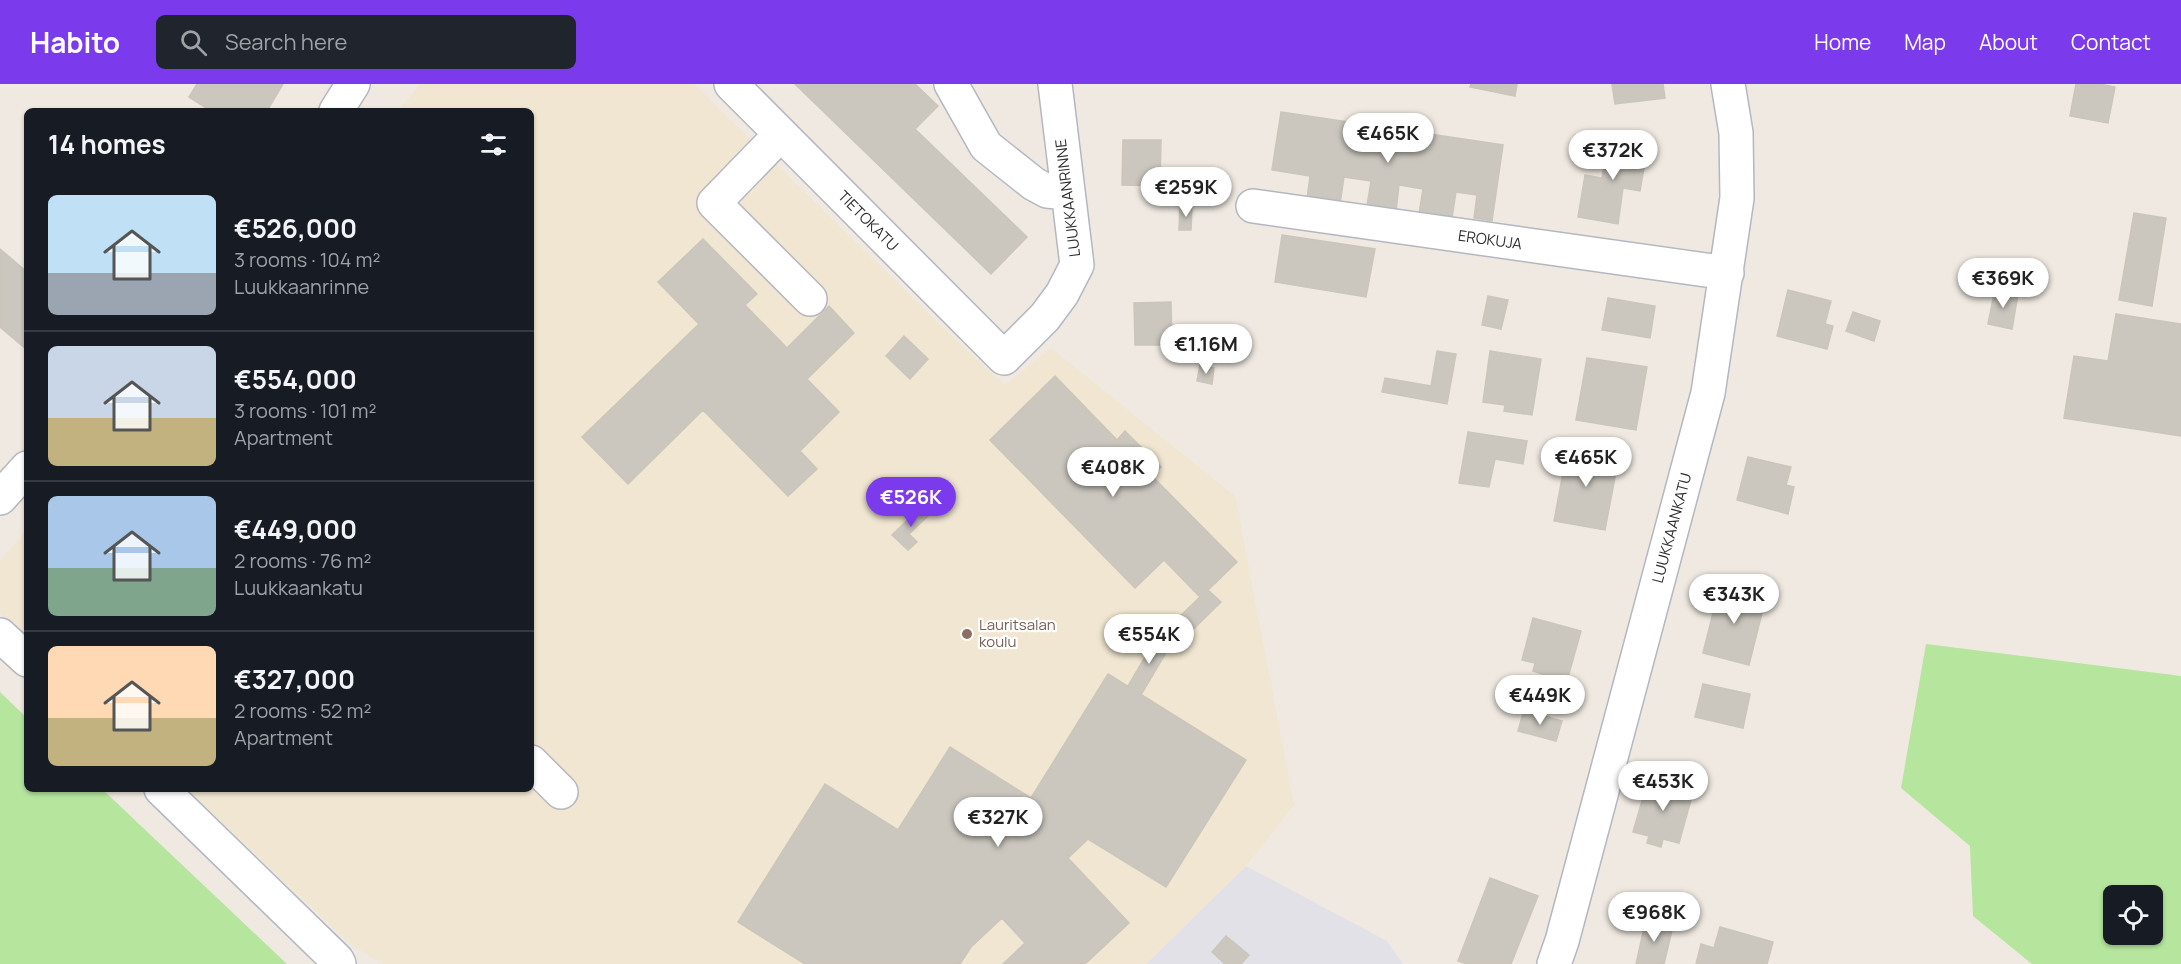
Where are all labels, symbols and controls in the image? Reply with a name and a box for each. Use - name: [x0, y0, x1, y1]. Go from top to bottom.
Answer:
- search box: [156, 15, 576, 69]
- text: Habito: [30, 23, 120, 61]
- icon: search: [177, 26, 210, 59]
- text: Search here: [225, 27, 347, 57]
- text: Home: [1814, 28, 1871, 56]
- text: Map: [1904, 28, 1946, 56]
- text: About: [1979, 28, 2038, 56]
- text: Contact: [2071, 28, 2151, 56]
- pin: €465K: [1346, 113, 1430, 164]
- text: €465K: [1357, 119, 1419, 146]
- text: 14 homes: [48, 126, 166, 162]
- icon: filters: [477, 128, 510, 161]
- pin: €372K: [1571, 130, 1655, 181]
- text: €372K: [1583, 136, 1643, 163]
- street label: LUUKKAANRINNE: [1050, 138, 1085, 258]
- pin: €259K: [1144, 167, 1228, 218]
- text: €259K: [1155, 173, 1217, 200]
- street label: TIETOKATU: [833, 186, 903, 256]
- text: €526,000: [234, 210, 357, 246]
- icon: home: [96, 219, 168, 291]
- street label: EROKUJA: [1457, 225, 1524, 254]
- text: 3 rooms · 104 m²: [234, 246, 380, 273]
- pin: €369K: [1961, 258, 2045, 309]
- text: €369K: [1972, 264, 2034, 291]
- text: Luukkaanrinne: [234, 273, 369, 300]
- pin: €1.16M: [1157, 324, 1255, 375]
- text: €1.16M: [1174, 330, 1238, 357]
- text: €554,000: [234, 361, 357, 397]
- icon: home: [96, 370, 168, 442]
- text: 3 rooms · 101 m²: [234, 397, 376, 424]
- text: Apartment: [234, 424, 333, 451]
- pin: €465K: [1544, 437, 1628, 488]
- text: €465K: [1555, 443, 1617, 470]
- pin: €408K: [1071, 447, 1155, 498]
- text: €408K: [1081, 453, 1145, 480]
- street label: LUUKKAANKATU: [1647, 470, 1696, 585]
- pin: €526K: [869, 477, 953, 528]
- text: €526K: [880, 483, 942, 510]
- text: €449,000: [234, 511, 357, 547]
- icon: home: [96, 520, 168, 592]
- text: 2 rooms · 76 m²: [234, 547, 371, 574]
- text: Luukkaankatu: [234, 574, 363, 601]
- pin: €343K: [1692, 574, 1776, 625]
- text: €343K: [1703, 580, 1765, 607]
- place label: Lauritsalan koulu: [979, 614, 1056, 652]
- pin: €554K: [1107, 614, 1191, 665]
- text: €554K: [1118, 620, 1180, 647]
- marker: Lauritsalan koulu: [960, 627, 974, 641]
- text: €327,000: [234, 661, 355, 697]
- icon: home: [96, 670, 168, 742]
- pin: €449K: [1498, 675, 1582, 726]
- text: €449K: [1509, 681, 1571, 708]
- text: 2 rooms · 52 m²: [234, 697, 371, 724]
- text: Apartment: [234, 724, 333, 751]
- pin: €453K: [1621, 761, 1705, 812]
- text: €453K: [1632, 767, 1694, 794]
- pin: €327K: [956, 797, 1040, 848]
- text: €327K: [968, 803, 1028, 830]
- map controls: [2103, 885, 2163, 945]
- button: locate: [2103, 885, 2163, 945]
- pin: €968K: [1612, 892, 1696, 943]
- text: €968K: [1622, 898, 1686, 925]

